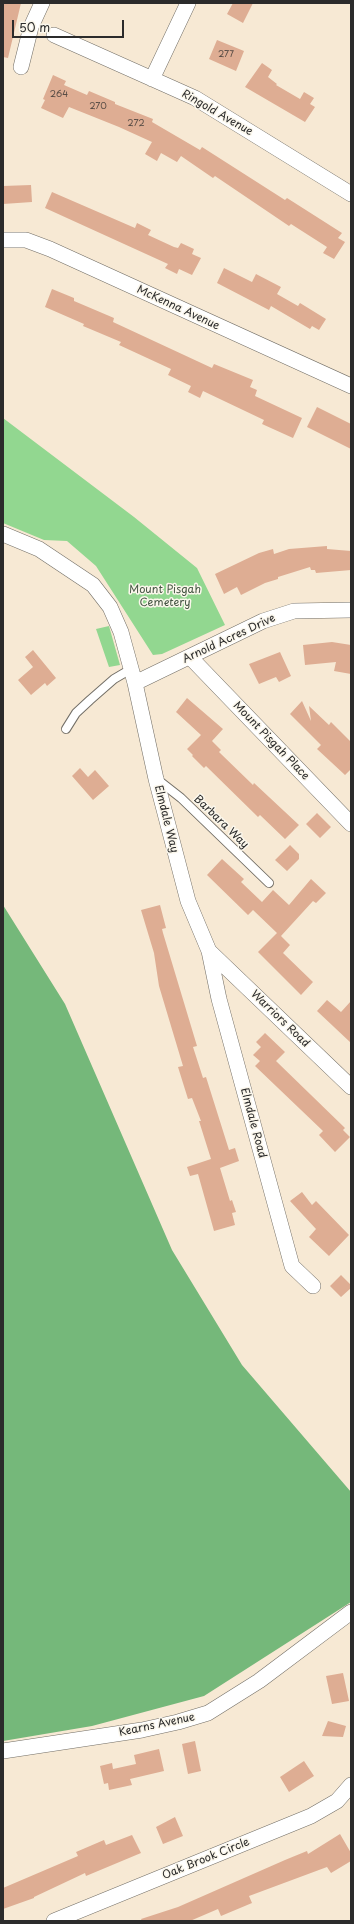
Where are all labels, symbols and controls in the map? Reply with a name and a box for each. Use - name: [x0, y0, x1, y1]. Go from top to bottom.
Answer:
- scale bar: [14, 12, 126, 38]
- text: 50 m: [19, 18, 50, 36]
- house number: 277: [218, 50, 234, 60]
- street label: Ringold Avenue: [179, 87, 255, 139]
- house number: 264: [50, 90, 68, 100]
- house number: 270: [89, 102, 107, 112]
- house number: 272: [127, 119, 145, 129]
- street label: McKenna Avenue: [134, 283, 222, 333]
- park label: Mount Pisgah Cemetery: [129, 583, 201, 609]
- street label: Arnold Acres Drive: [180, 612, 278, 666]
- street label: Mount Pisgah Place: [230, 699, 312, 783]
- street label: Elmdale Way: [151, 784, 181, 854]
- street label: Barbara Way: [191, 793, 251, 851]
- street label: Warriors Road: [248, 988, 312, 1050]
- street label: Elmdale Road: [237, 1086, 269, 1160]
- street label: Kearns Avenue: [118, 1711, 196, 1739]
- street label: Oak Brook Circle: [160, 1835, 252, 1883]

